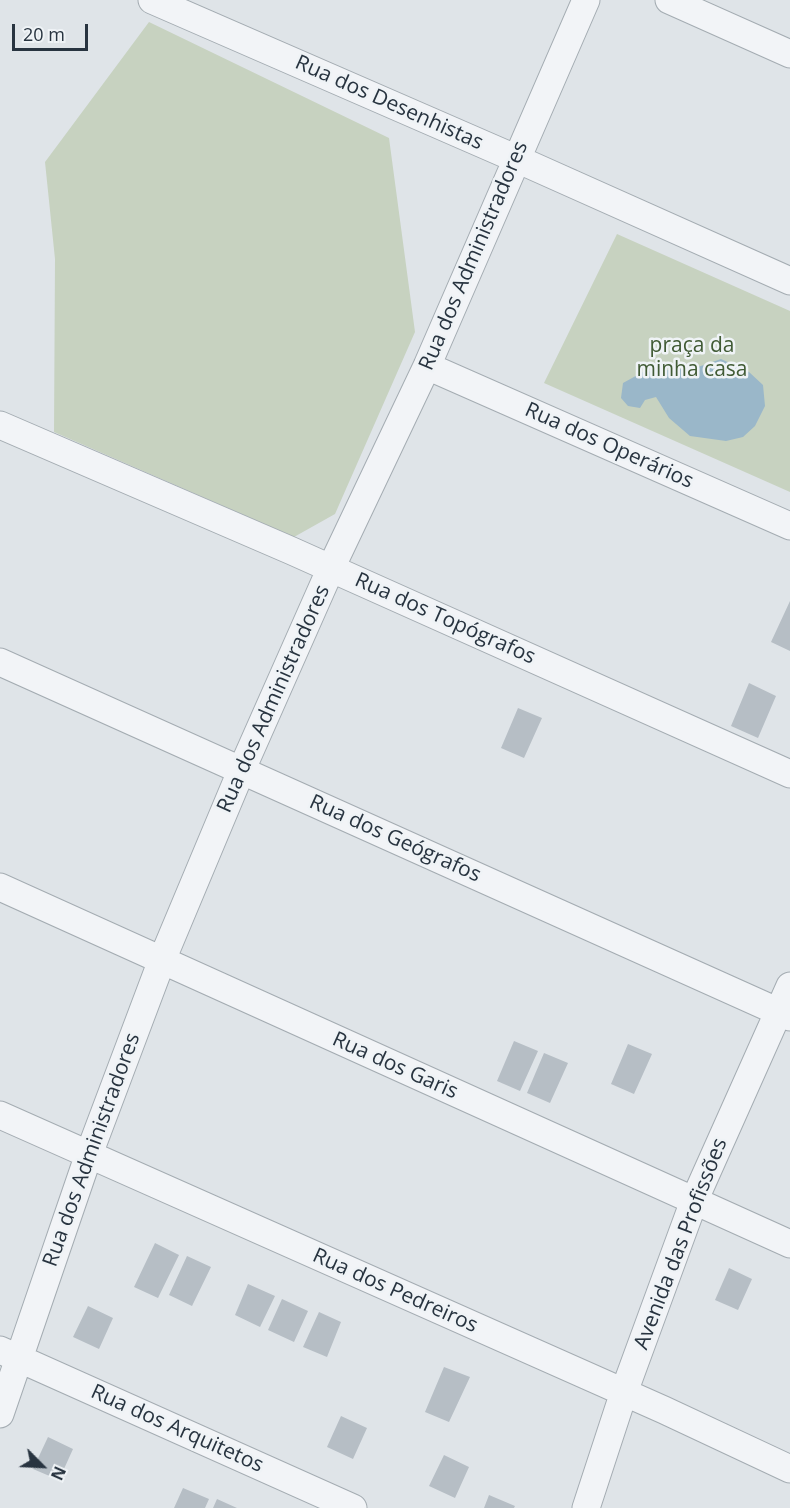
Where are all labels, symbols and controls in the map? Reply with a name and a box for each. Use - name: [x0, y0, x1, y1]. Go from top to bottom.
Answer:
- scale bar: [15, 12, 92, 50]
- text: 20 m: [23, 22, 65, 46]
- street label: Rua dos Desenhistas: [291, 50, 487, 156]
- street label: Rua dos Administradores: [414, 138, 534, 374]
- park label: praça da minha casa: [636, 333, 748, 383]
- street label: Rua dos Operários: [521, 398, 697, 494]
- street label: Rua dos Topógrafos: [351, 568, 539, 670]
- street label: Rua dos Administradores: [212, 581, 336, 817]
- street label: Rua dos Geógrafos: [305, 790, 485, 888]
- street label: Rua dos Garis: [328, 1027, 462, 1105]
- street label: Rua dos Administradores: [38, 1030, 146, 1270]
- street label: Avenida das Profissões: [629, 1135, 733, 1353]
- street label: Rua dos Pedreiros: [309, 1243, 481, 1339]
- street label: Rua dos Arquitetos: [87, 1380, 267, 1478]
- north arrow: [12, 1436, 72, 1496]
- text: N: [46, 1463, 71, 1484]

